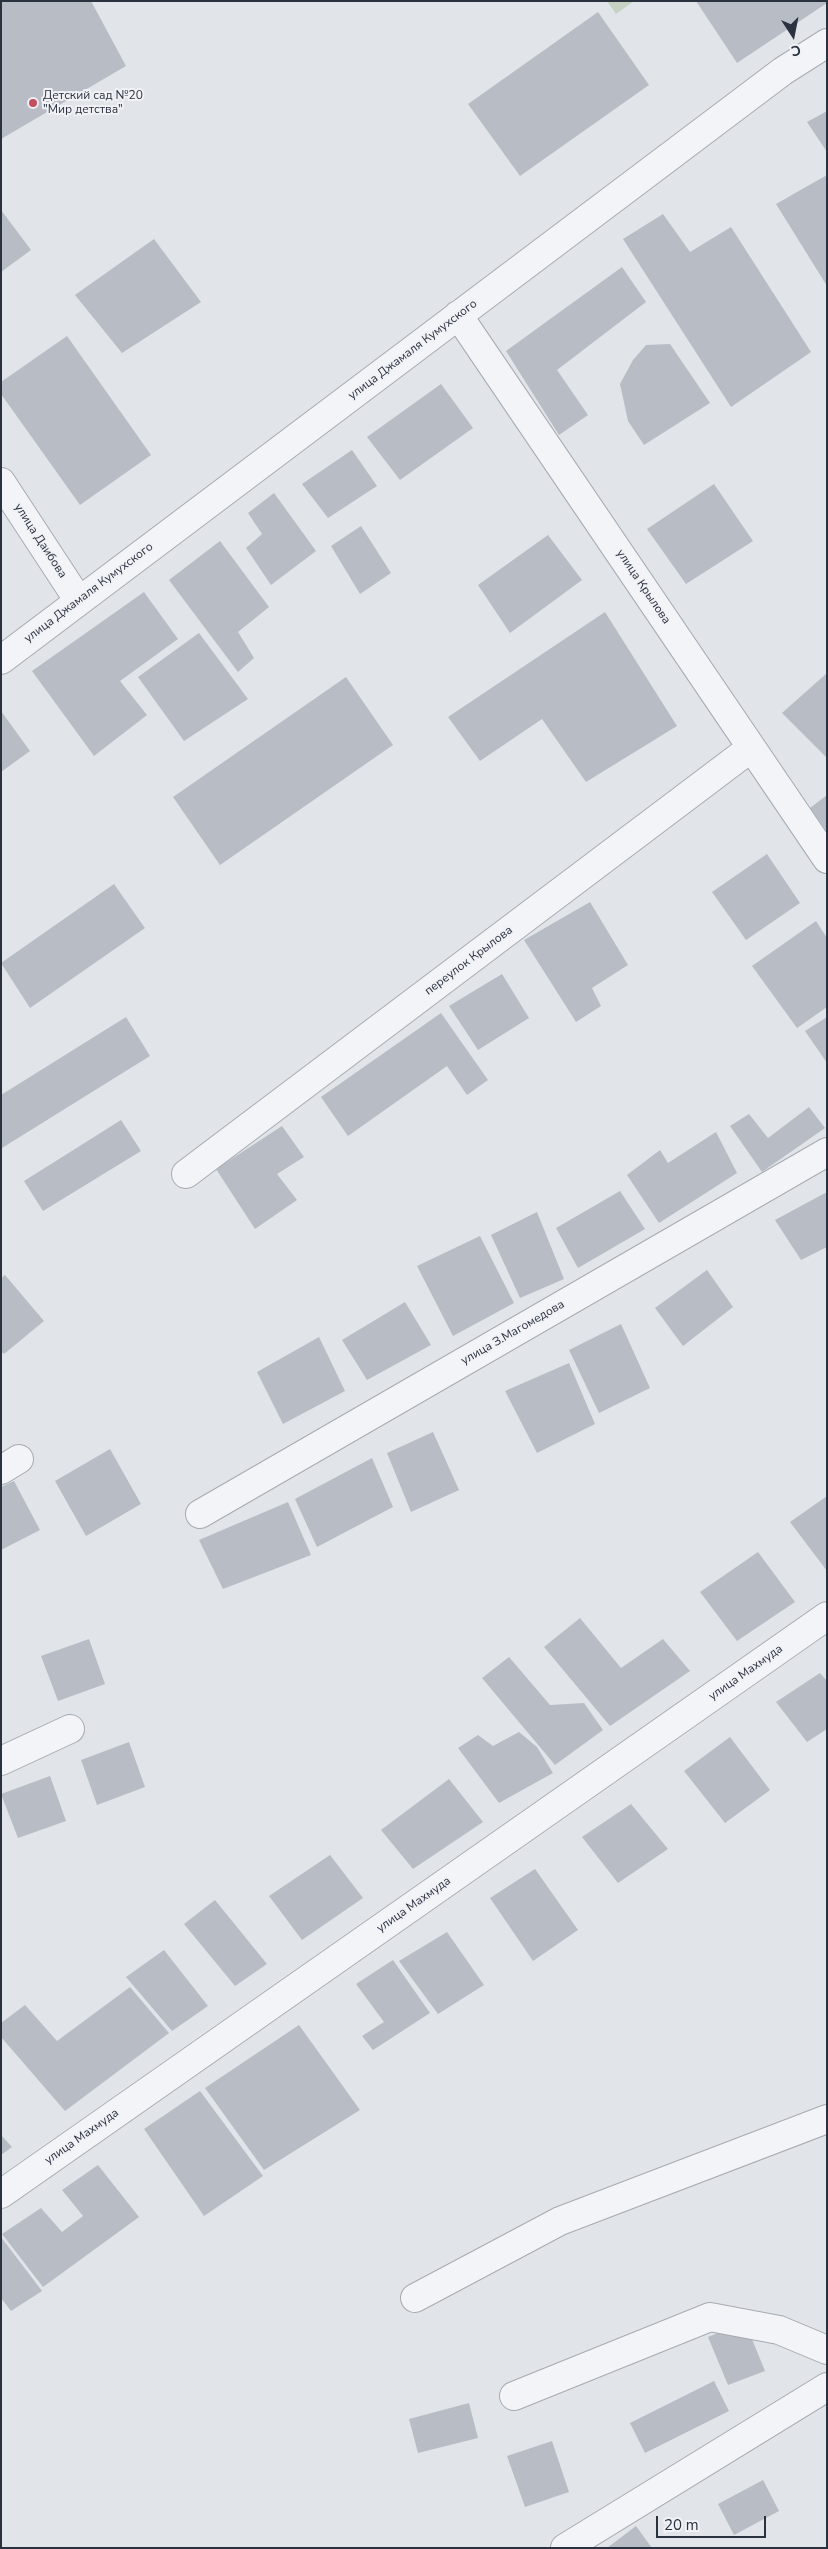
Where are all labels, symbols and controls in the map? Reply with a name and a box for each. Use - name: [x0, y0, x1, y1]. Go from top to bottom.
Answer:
- north arrow: [768, 10, 818, 60]
- text: С: [789, 40, 802, 60]
- place label: Детский сад №20 "Мир детства": [43, 89, 143, 117]
- marker: Детский сад №20 "Мир детства": [27, 97, 39, 109]
- street label: улица Джамаля Кумухского: [346, 297, 480, 403]
- street label: улица Даибова: [11, 501, 69, 581]
- street label: улица Джамаля Кумухского: [22, 540, 156, 646]
- street label: улица Крылова: [613, 547, 673, 627]
- street label: переулок Крылова: [422, 923, 516, 999]
- street label: улица З.Магомедова: [459, 1298, 567, 1368]
- street label: улица Махмуда: [706, 1642, 786, 1704]
- street label: улица Махмуда: [374, 1874, 454, 1936]
- street label: улица Махмуда: [42, 2106, 122, 2168]
- scale bar: [658, 2506, 768, 2538]
- text: 20 m: [664, 2515, 699, 2535]

